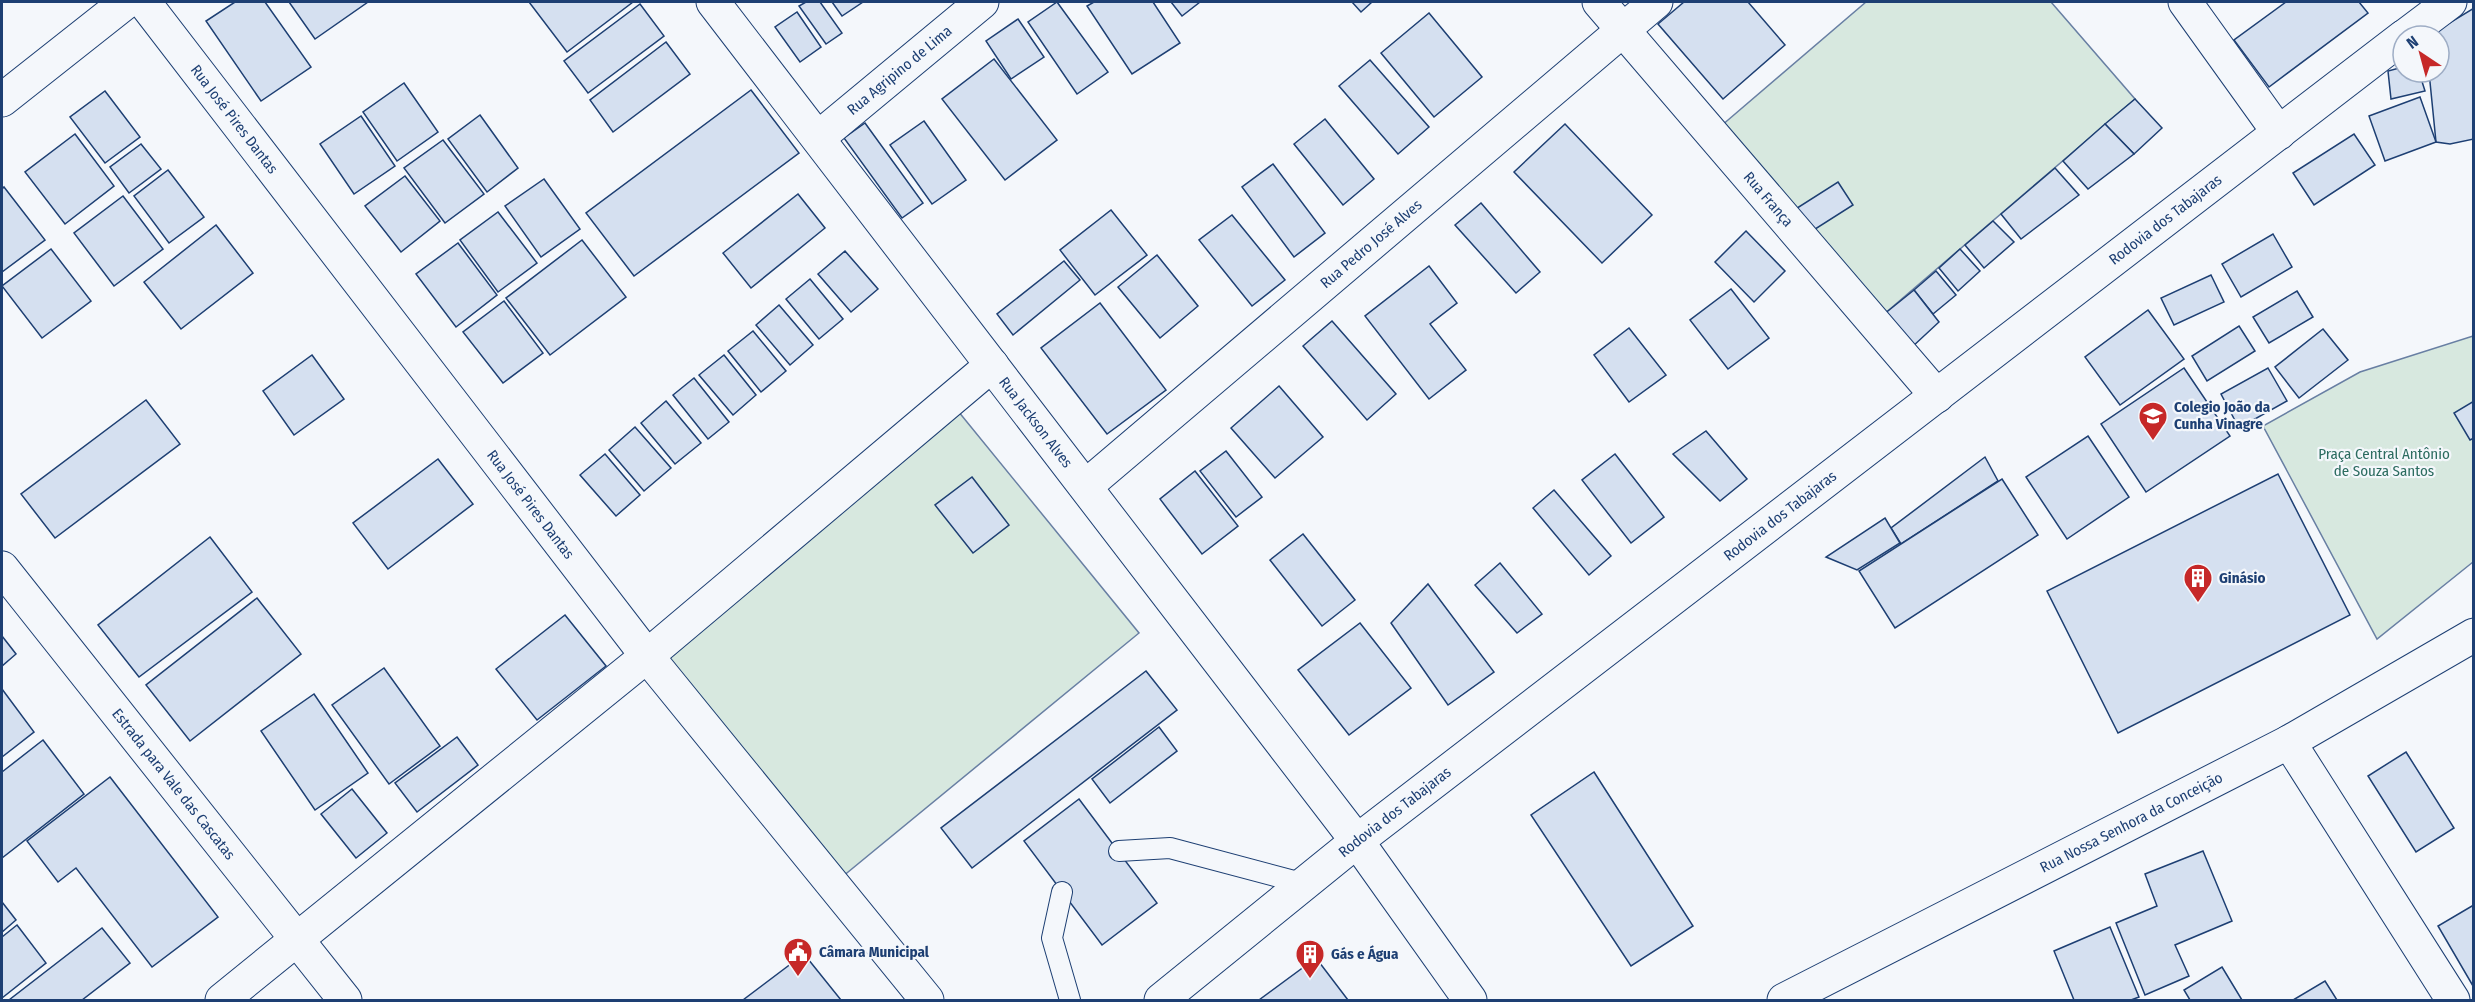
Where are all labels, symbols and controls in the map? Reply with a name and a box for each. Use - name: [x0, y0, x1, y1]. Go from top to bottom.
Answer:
- street label: Rua Agripino de Lima: [844, 22, 956, 119]
- north arrow: [2391, 24, 2451, 84]
- text: N: [2403, 32, 2422, 53]
- street label: Rua José Pires Dantas: [187, 61, 282, 177]
- street label: Rua França: [1740, 168, 1797, 230]
- street label: Rodovia dos Tabajaras: [2106, 171, 2225, 269]
- street label: Rua Pedro José Alves: [1317, 196, 1426, 292]
- street label: Rua Jackson Alves: [995, 373, 1076, 471]
- place label: Colegio João da Cunha Vinagre: [2174, 398, 2271, 433]
- school or university icon: Colegio João da Cunha Vinagre: [2137, 400, 2169, 442]
- park label: Praça Central Antônio de Souza Santos: [2318, 445, 2450, 480]
- street label: Rua José Pires Dantas: [483, 447, 578, 563]
- street label: Rodovia dos Tabajaras: [1720, 467, 1840, 565]
- building icon: Ginásio: [2182, 562, 2214, 604]
- place label: Ginásio: [2219, 569, 2265, 587]
- street label: Estrada para Vale das Cascatas: [108, 705, 239, 863]
- street label: Rodovia dos Tabajaras: [1335, 763, 1455, 861]
- street label: Rua Nossa Senhora da Conceição: [2037, 768, 2226, 877]
- public building icon: Câmara Municipal: [782, 936, 814, 978]
- building icon: Gás e Água: [1294, 938, 1326, 980]
- place label: Câmara Municipal: [819, 943, 930, 961]
- place label: Gás e Água: [1331, 945, 1399, 963]

